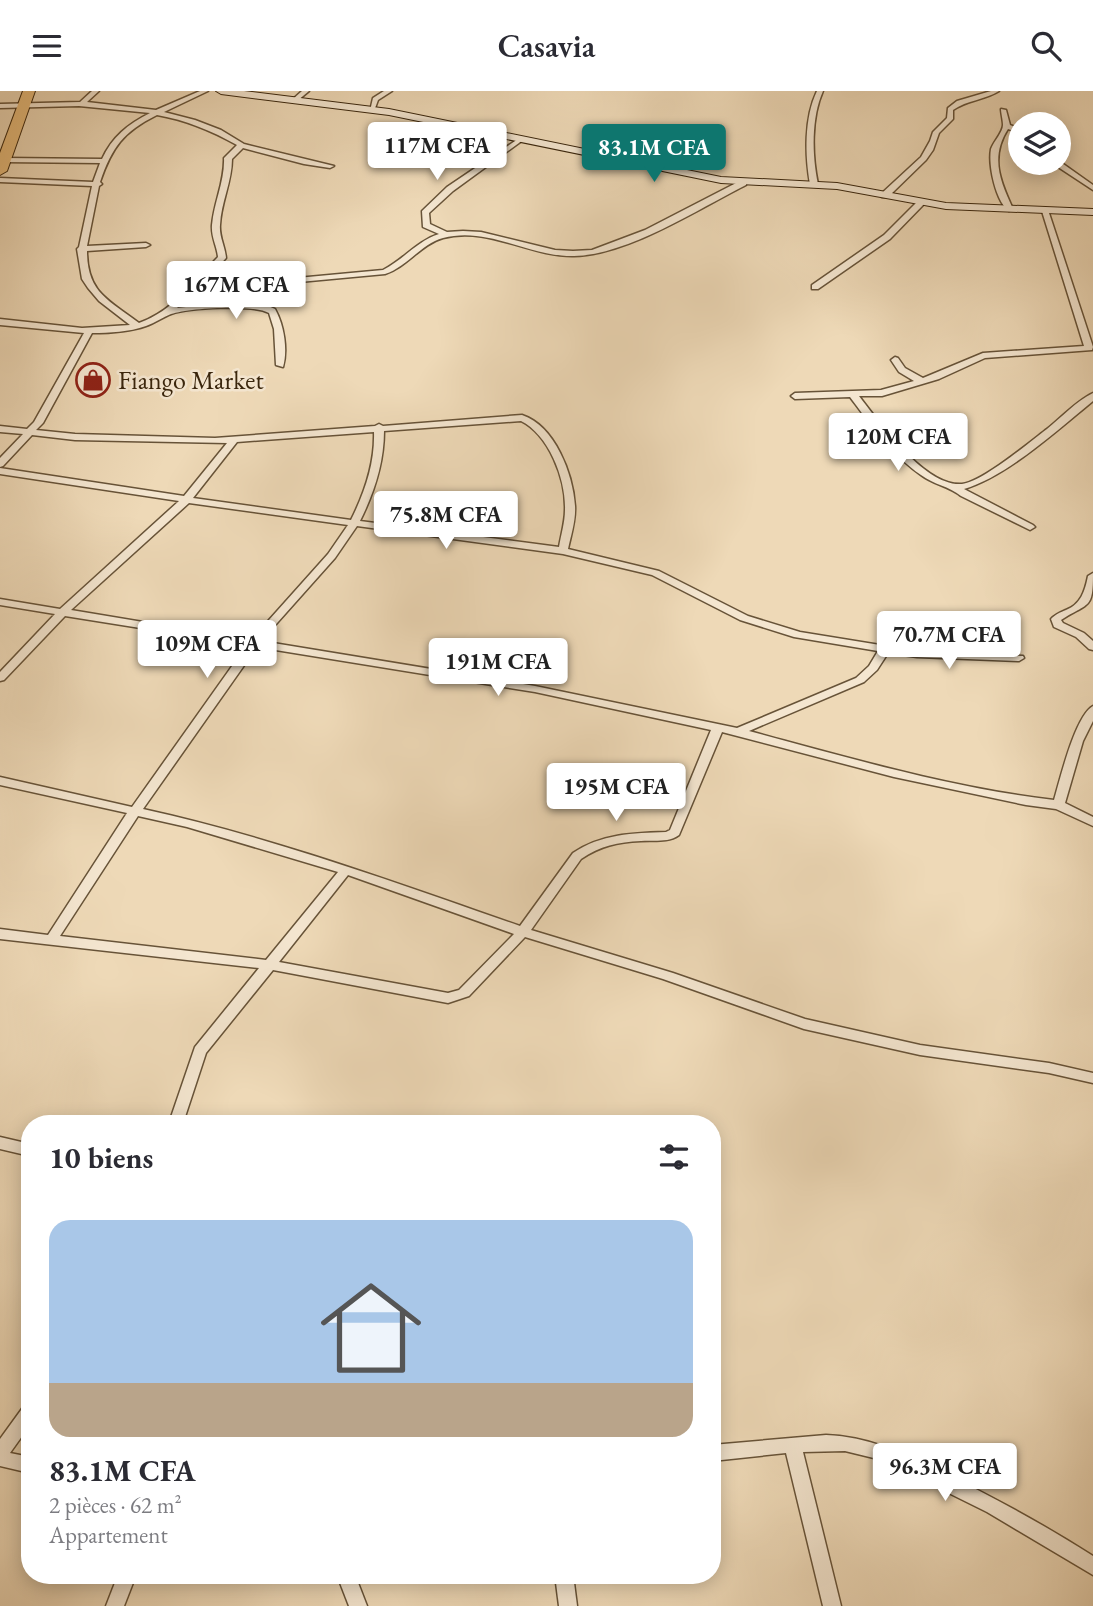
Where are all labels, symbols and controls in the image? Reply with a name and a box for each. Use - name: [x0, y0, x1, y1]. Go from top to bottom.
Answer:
- text: Casavia: [498, 25, 595, 67]
- icon: menu: [28, 27, 66, 65]
- icon: search: [1027, 27, 1065, 65]
- map controls: [1008, 112, 1071, 175]
- button: layers: [1008, 112, 1071, 175]
- pin: 117M CFA: [365, 123, 509, 182]
- pin: 83.1M CFA: [574, 125, 734, 184]
- text: 117M CFA: [384, 130, 490, 160]
- text: 83.1M CFA: [598, 132, 710, 162]
- pin: 167M CFA: [164, 261, 308, 321]
- text: 167M CFA: [183, 269, 289, 299]
- shop icon: Fiango Market: [74, 361, 112, 399]
- place label: Fiango Market: [118, 363, 264, 397]
- pin: 120M CFA: [826, 413, 970, 473]
- text: 120M CFA: [845, 421, 951, 451]
- pin: 75.8M CFA: [366, 491, 526, 551]
- text: 75.8M CFA: [390, 499, 502, 529]
- pin: 70.7M CFA: [869, 611, 1029, 671]
- text: 70.7M CFA: [893, 619, 1005, 649]
- pin: 109M CFA: [135, 621, 279, 680]
- text: 109M CFA: [154, 628, 260, 658]
- pin: 191M CFA: [426, 639, 570, 698]
- text: 191M CFA: [445, 646, 551, 676]
- pin: 195M CFA: [544, 763, 688, 823]
- text: 195M CFA: [563, 771, 669, 801]
- text: 10 biens: [49, 1138, 153, 1177]
- icon: filters: [655, 1138, 693, 1176]
- icon: home: [308, 1265, 434, 1391]
- pin: 96.3M CFA: [865, 1443, 1025, 1503]
- text: 83.1M CFA: [49, 1451, 196, 1490]
- text: 96.3M CFA: [889, 1451, 1001, 1481]
- text: 2 pièces · 62 m²: [49, 1490, 182, 1520]
- text: Appartement: [49, 1520, 168, 1550]

